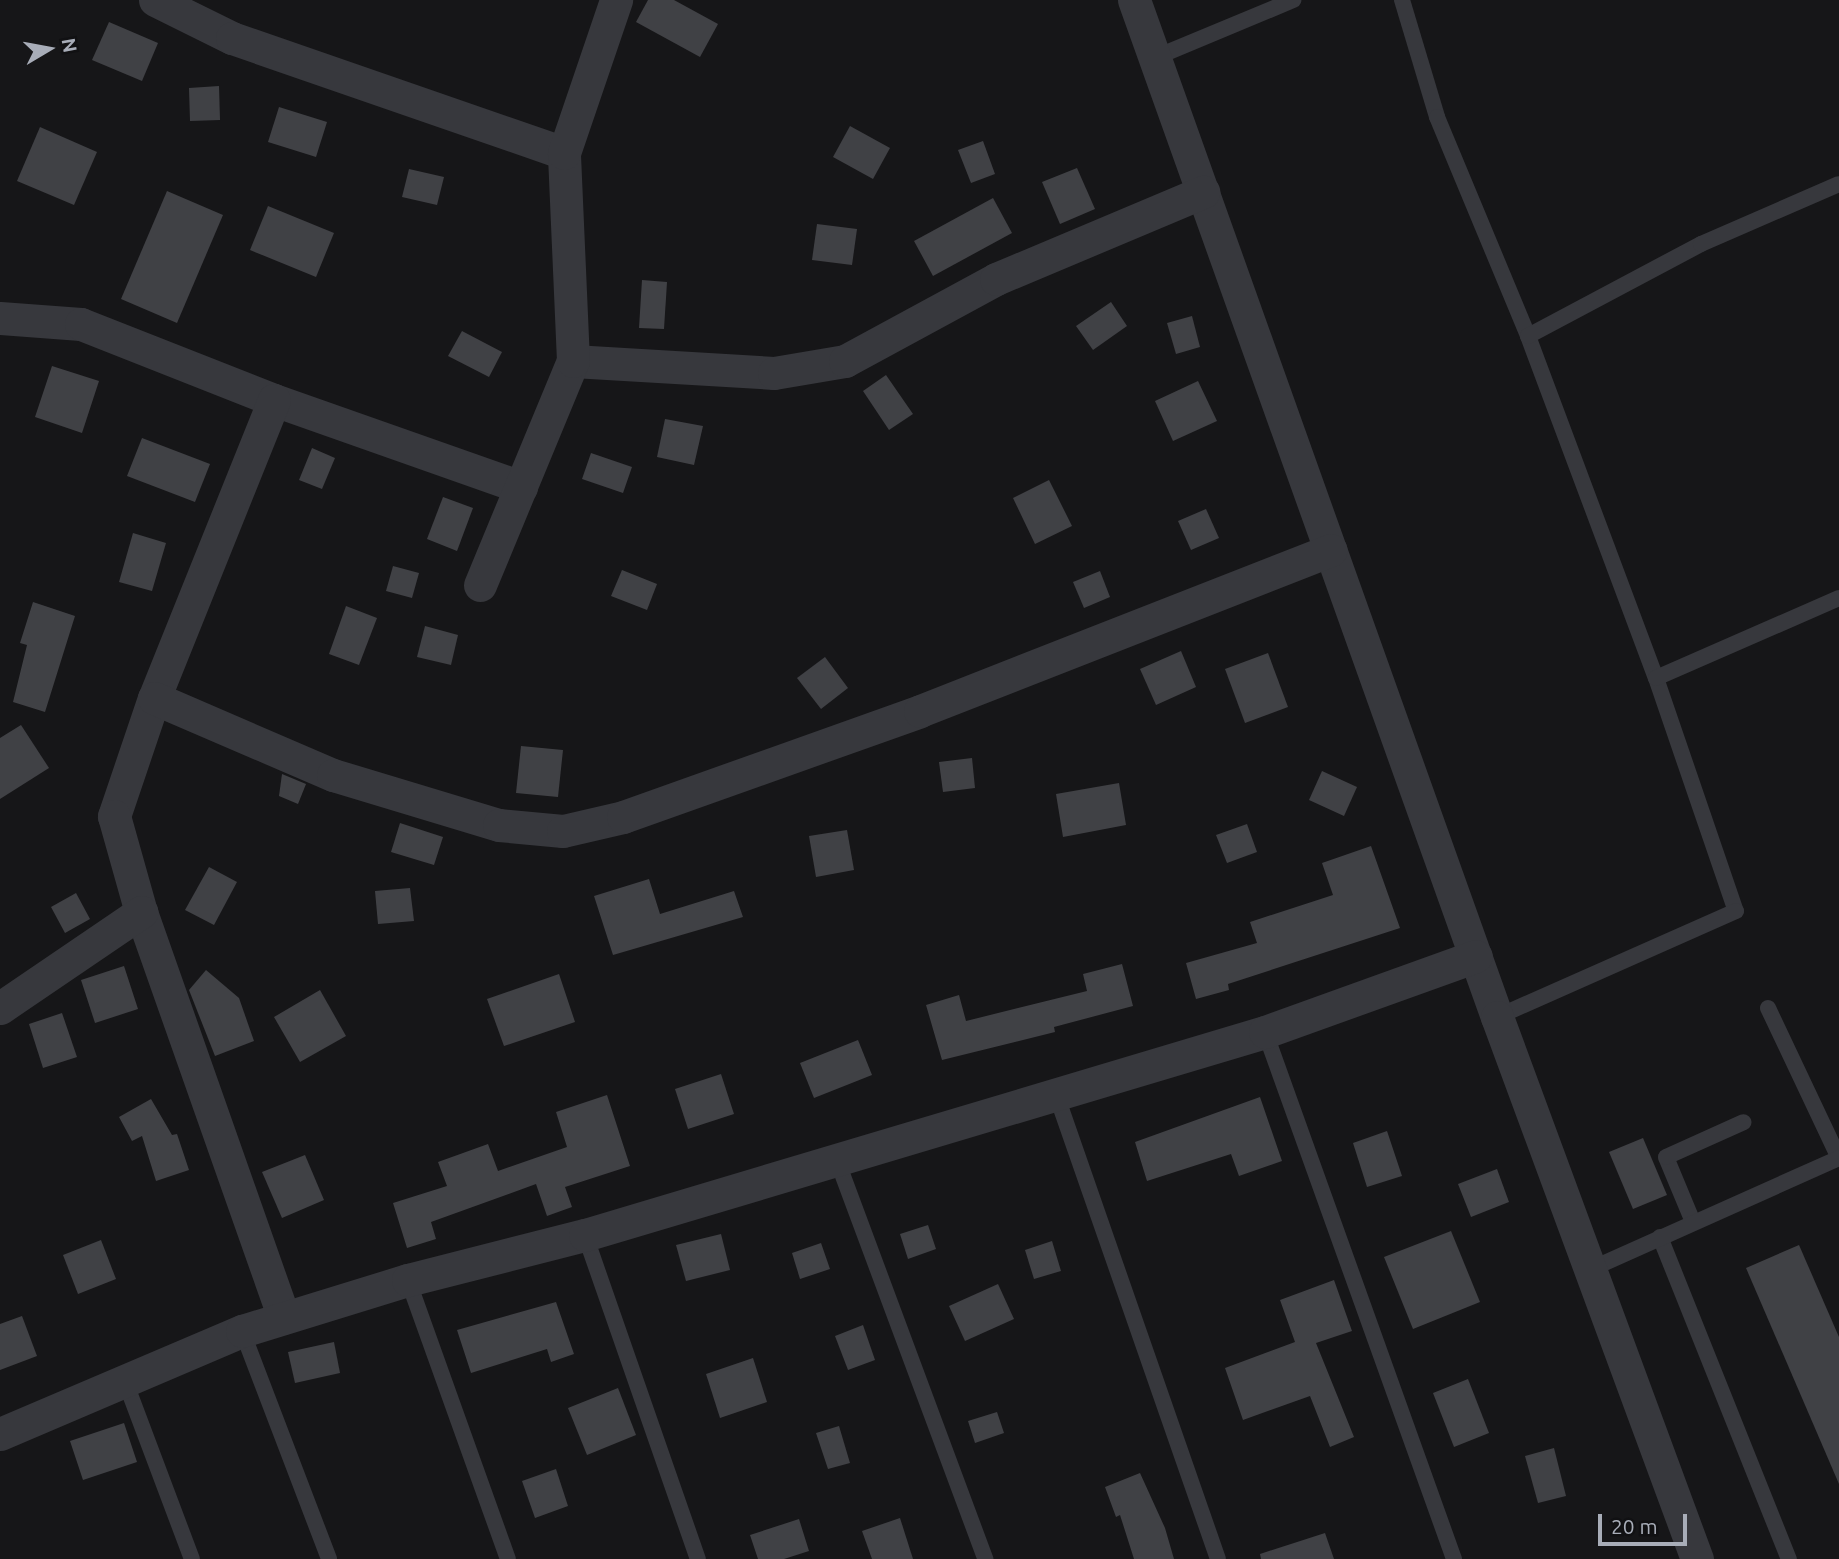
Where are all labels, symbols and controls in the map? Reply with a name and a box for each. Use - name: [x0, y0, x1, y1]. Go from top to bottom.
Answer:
- north arrow: [14, 14, 84, 84]
- text: N: [58, 36, 82, 54]
- scale bar: [1601, 1500, 1690, 1544]
- text: 20 m: [1611, 1514, 1658, 1538]

